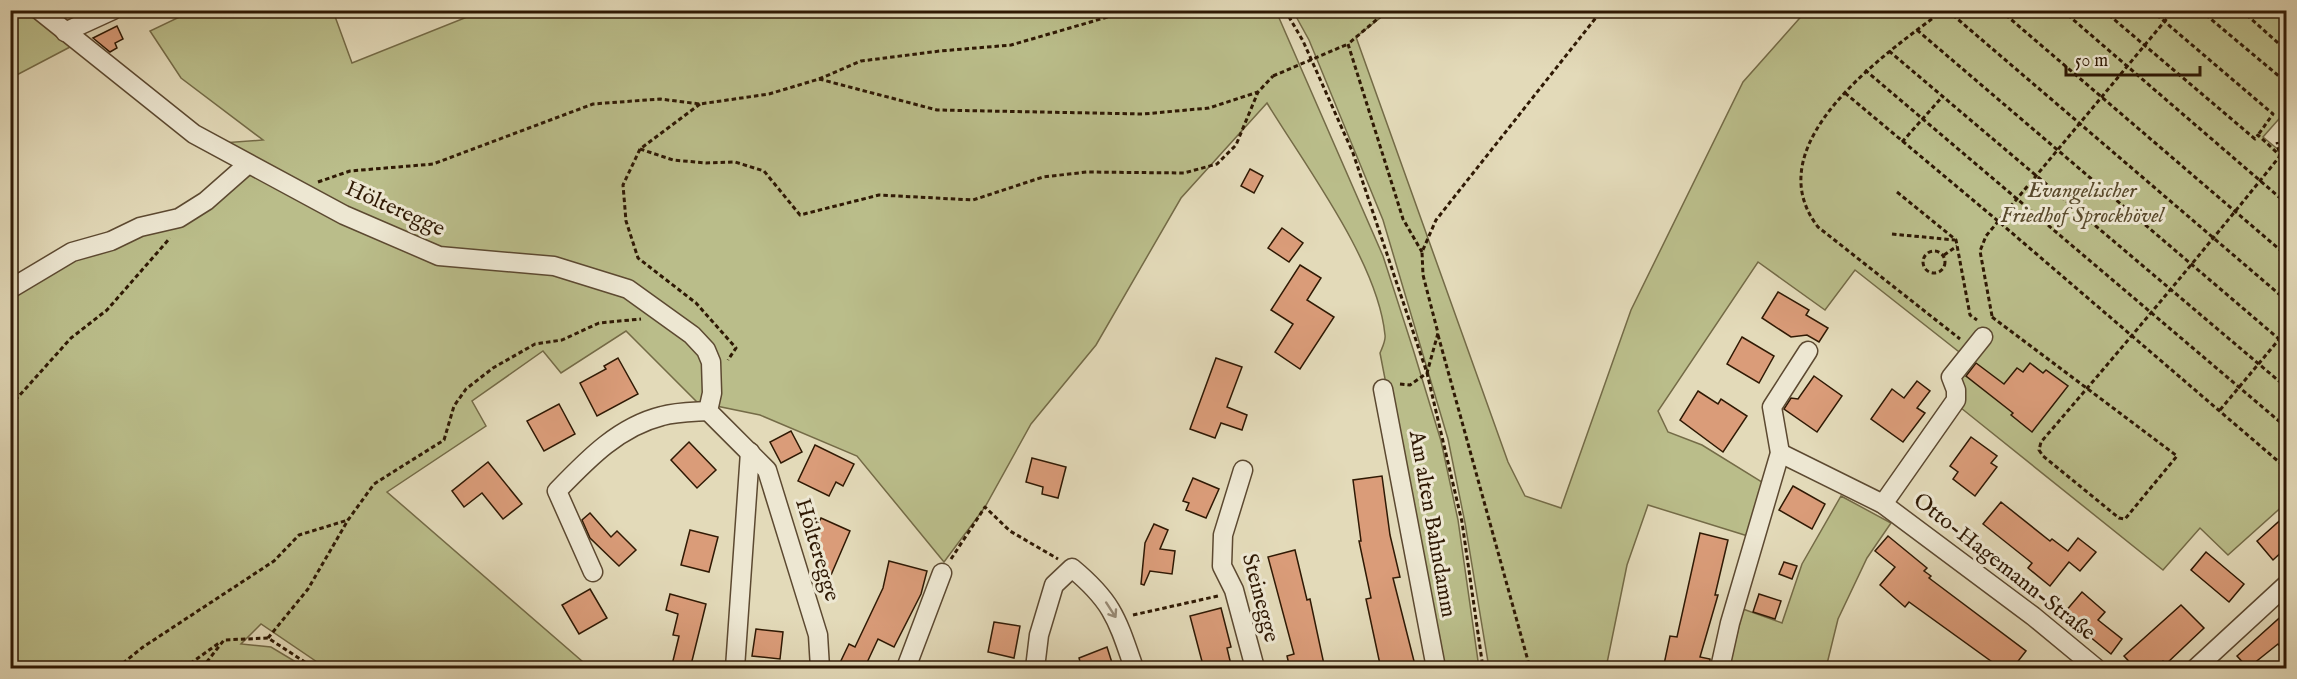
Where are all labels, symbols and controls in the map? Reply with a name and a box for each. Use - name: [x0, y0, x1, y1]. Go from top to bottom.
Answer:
- scale bar: [2066, 39, 2200, 77]
- text: 50 m: [2075, 50, 2108, 73]
- street label: Hölteregge: [341, 175, 449, 243]
- park label: Evangelischer Friedhof Sprockhövel: [2000, 177, 2166, 230]
- street label: Am alten Bahndamm: [1402, 427, 1462, 620]
- street label: Otto-Hagemann-Straße: [1907, 487, 2101, 647]
- street label: Hölteregge: [788, 495, 846, 605]
- street label: Steinegge: [1235, 551, 1285, 645]
- one-way arrow: [1106, 601, 1118, 618]

